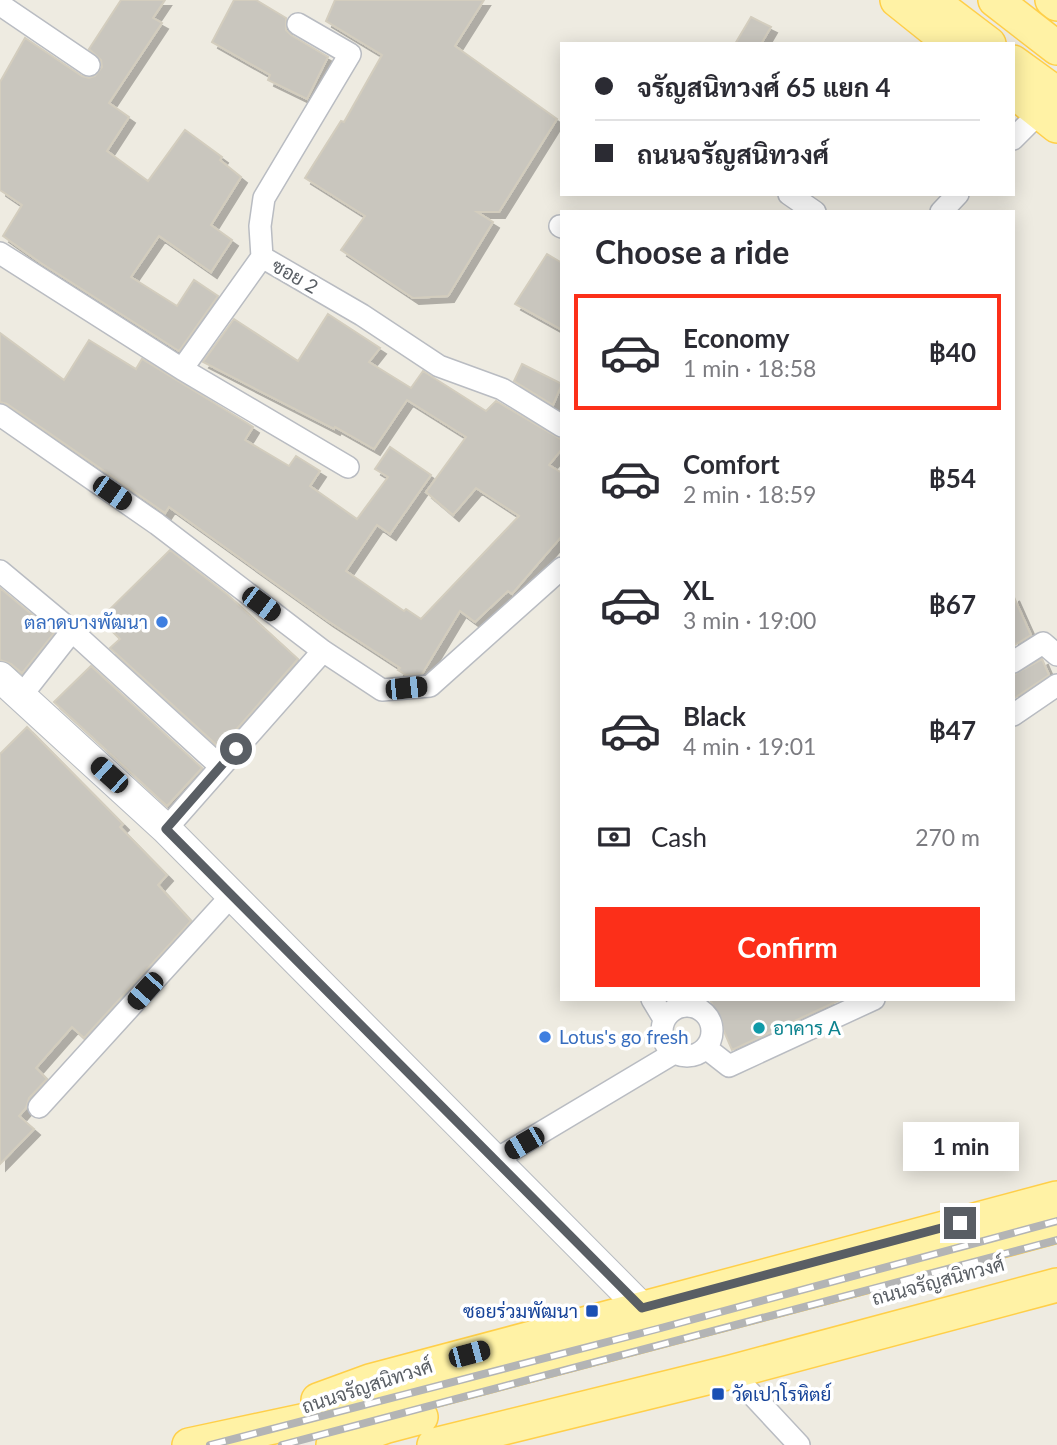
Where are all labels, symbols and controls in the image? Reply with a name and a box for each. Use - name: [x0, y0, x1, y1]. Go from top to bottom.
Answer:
- text: จรัญสนิทวงศ์ 65 แยก 4: [637, 71, 891, 103]
- text: ถนนจรัญสนิทวงศ์: [637, 138, 829, 170]
- text: Choose a ride: [595, 232, 789, 271]
- street label: ซอย 2: [268, 253, 322, 298]
- icon: car: [599, 321, 662, 384]
- text: Economy: [683, 322, 789, 354]
- text: ฿40: [928, 336, 976, 368]
- text: 1 min · 18:58: [683, 354, 816, 382]
- icon: car: [599, 447, 662, 510]
- text: Comfort: [683, 448, 780, 480]
- text: ฿54: [928, 462, 976, 494]
- car: [89, 472, 136, 514]
- text: 2 min · 18:59: [683, 480, 816, 508]
- icon: car: [599, 573, 662, 636]
- text: XL: [683, 574, 714, 606]
- car: [238, 583, 285, 625]
- text: ฿67: [928, 588, 976, 620]
- text: 3 min · 19:00: [683, 606, 816, 634]
- place label: ตลาดบางพัฒนา: [24, 610, 148, 633]
- marker: ตลาดบางพัฒนา: [154, 614, 170, 630]
- car: [385, 675, 428, 701]
- icon: car: [599, 699, 662, 762]
- text: Black: [683, 700, 746, 732]
- text: ฿47: [928, 714, 976, 746]
- text: 4 min · 19:01: [683, 732, 816, 760]
- route start: [220, 733, 252, 765]
- car: [87, 753, 132, 797]
- icon: cash: [595, 818, 633, 856]
- text: Cash: [651, 821, 707, 853]
- text: 270 m: [915, 823, 980, 851]
- button: Confirm: [595, 907, 980, 987]
- car: [124, 968, 167, 1014]
- place label: อาคาร A: [773, 1016, 841, 1039]
- marker: อาคาร A: [751, 1020, 767, 1036]
- place label: Lotus's go fresh: [559, 1025, 689, 1048]
- marker: Lotus's go fresh: [537, 1029, 553, 1045]
- callout: 1 min: [902, 1122, 1018, 1170]
- car: [501, 1123, 548, 1163]
- text: 1 min: [932, 1132, 990, 1160]
- route end: [944, 1207, 976, 1239]
- street label: ถนนจรัญสนิทวงศ์: [869, 1252, 1007, 1310]
- place label: ซอยร่วมพัฒนา: [463, 1299, 578, 1322]
- marker: ซอยร่วมพัฒนา: [584, 1303, 600, 1319]
- car: [446, 1338, 493, 1370]
- street label: ถนนจรัญสนิทวงศ์: [299, 1354, 435, 1418]
- place label: วัดเปาโรหิตย์: [732, 1382, 831, 1405]
- marker: วัดเปาโรหิตย์: [710, 1386, 726, 1402]

